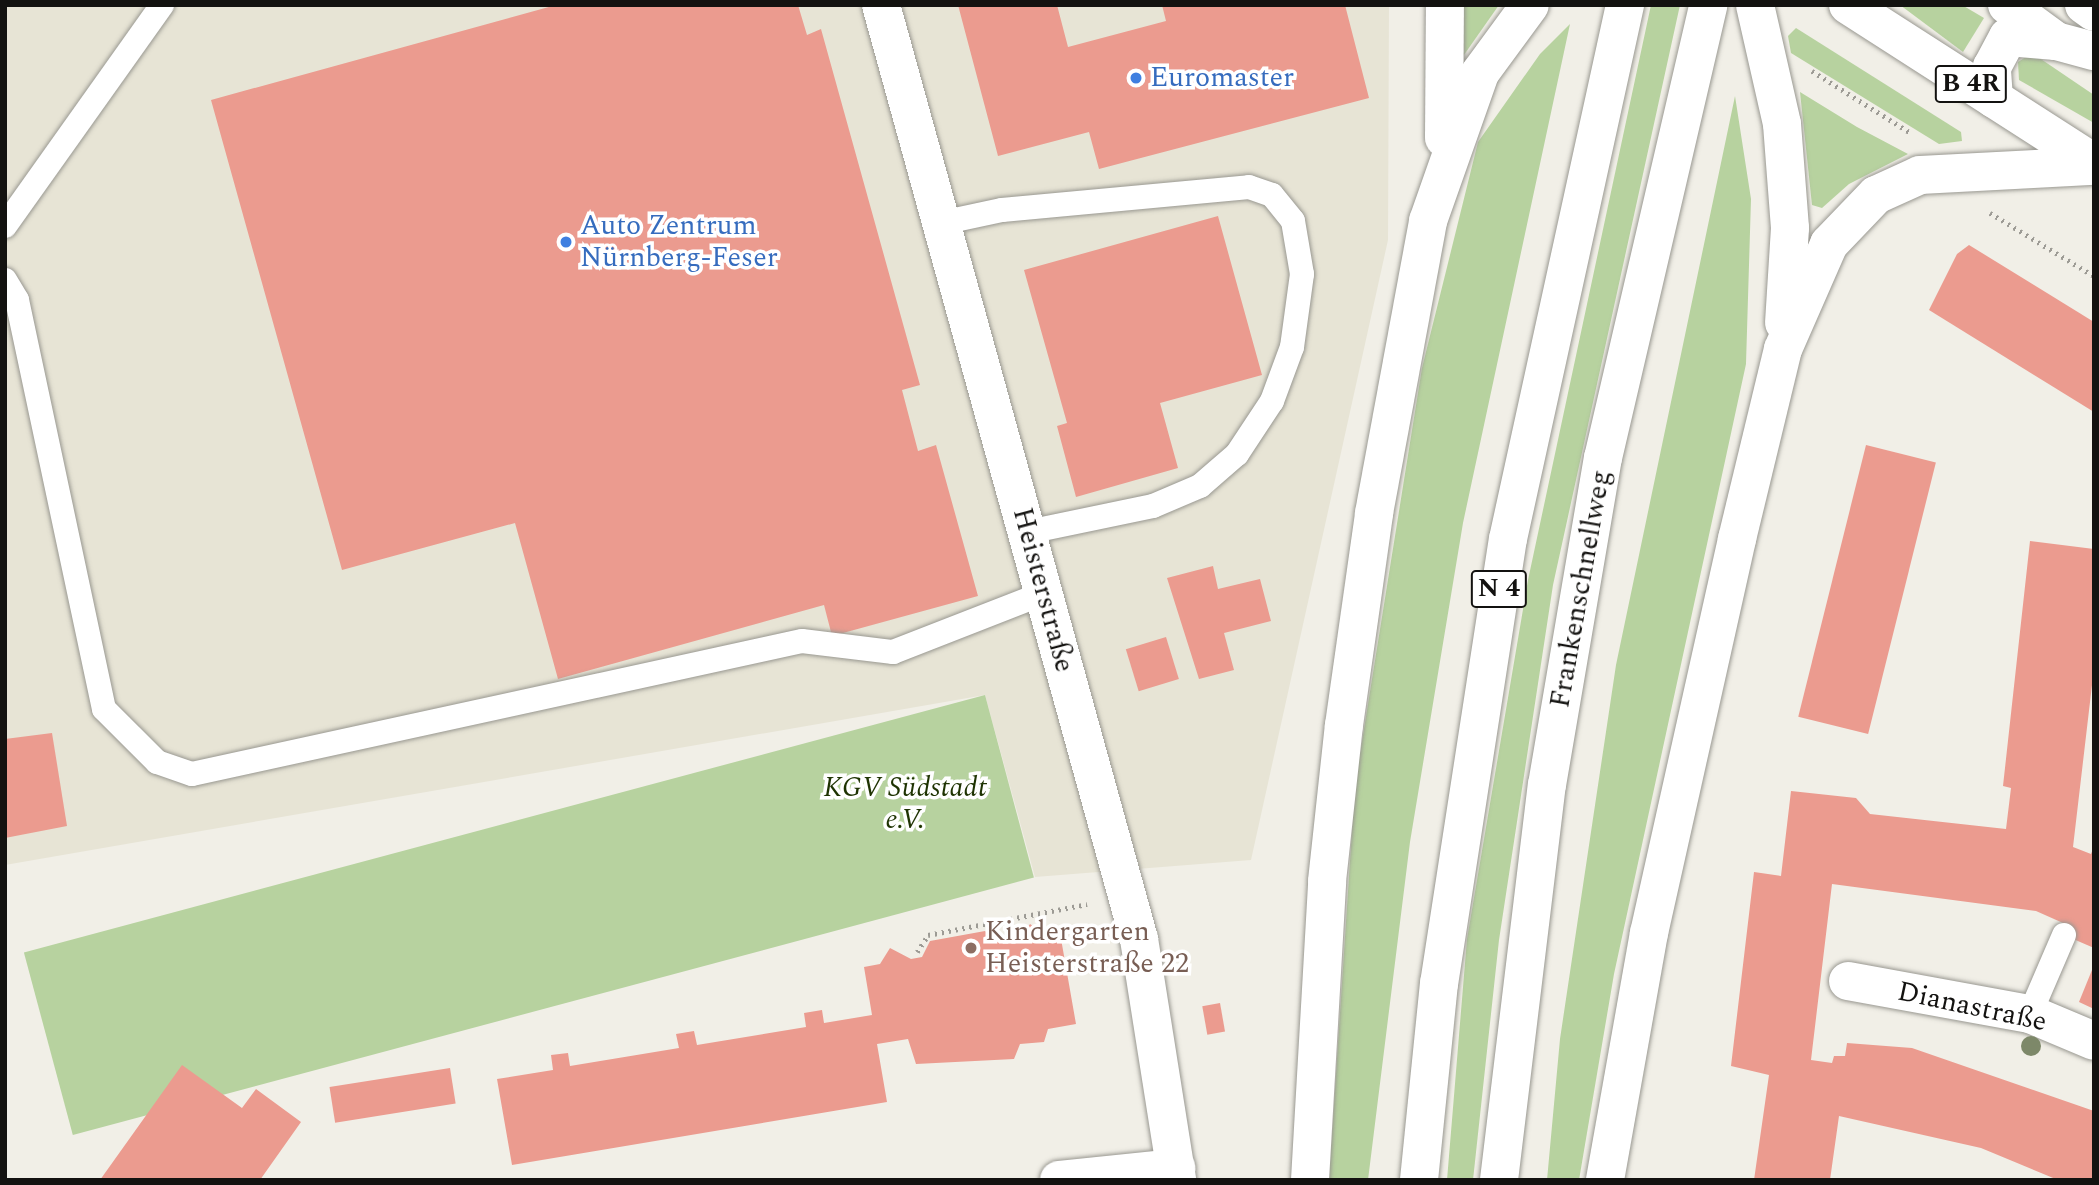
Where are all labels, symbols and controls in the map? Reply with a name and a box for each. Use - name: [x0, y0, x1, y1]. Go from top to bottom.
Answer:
- place label: Euromaster: [1150, 61, 1294, 95]
- road number: B 4R: [1934, 61, 2008, 106]
- marker: Euromaster: [1128, 70, 1144, 86]
- place label: Auto Zentrum Nürnberg-Feser: [580, 209, 778, 275]
- marker: Auto Zentrum Nürnberg-Feser: [558, 234, 574, 250]
- street label: Frankenschnellweg: [1544, 468, 1618, 710]
- street label: Heisterstraße: [1005, 504, 1081, 676]
- road number: N 4: [1469, 566, 1529, 611]
- park label: KGV Südstadt e.V.: [824, 771, 986, 837]
- place label: Kindergarten Heisterstraße 22: [985, 915, 1189, 981]
- marker: Kindergarten Heisterstraße 22: [963, 940, 979, 956]
- street label: Dianastraße: [1894, 975, 2050, 1039]

